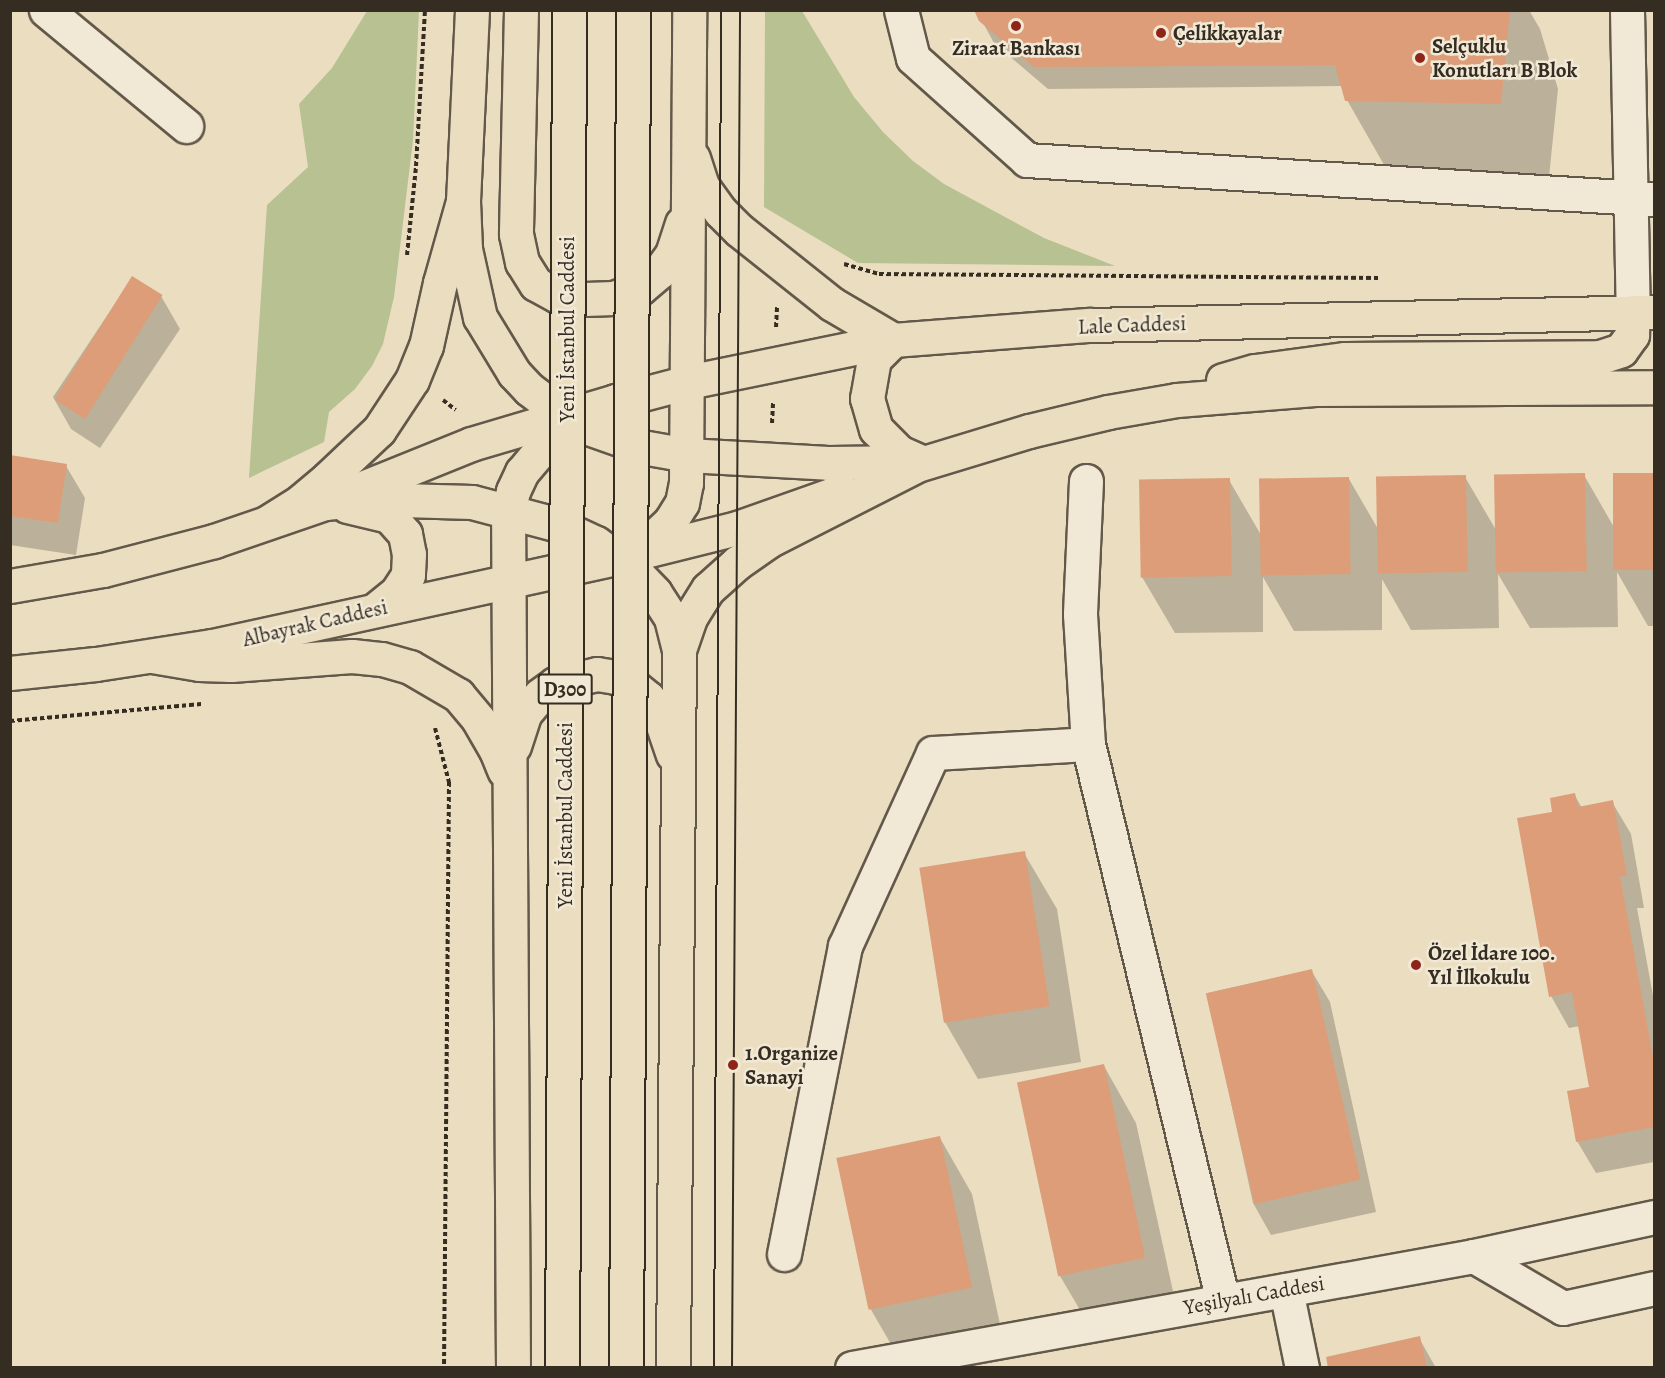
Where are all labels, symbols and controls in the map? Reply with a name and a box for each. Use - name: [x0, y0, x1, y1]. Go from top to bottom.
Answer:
- marker: Ziraat Bankası: [1009, 19, 1023, 33]
- place label: Çelikkayalar: [1173, 20, 1282, 46]
- marker: Çelikkayalar: [1154, 26, 1168, 40]
- place label: Selçuklu Konutları B Blok: [1432, 33, 1577, 83]
- place label: Ziraat Bankası: [952, 35, 1080, 61]
- marker: Selçuklu Konutları B Blok: [1413, 51, 1427, 65]
- street label: Yeni İstanbul Caddesi: [554, 236, 580, 422]
- street label: Lale Caddesi: [1077, 311, 1187, 339]
- street label: Albayrak Caddesi: [240, 594, 390, 652]
- road number: D300: [536, 672, 594, 706]
- street label: Yeni İstanbul Caddesi: [552, 722, 578, 908]
- place label: Özel İdare 100. Yıl İlkokulu: [1428, 940, 1555, 990]
- marker: Özel İdare 100. Yıl İlkokulu: [1409, 958, 1423, 972]
- place label: 1.Organize Sanayi: [745, 1040, 838, 1090]
- marker: 1.Organize Sanayi: [726, 1058, 740, 1072]
- street label: Yeşilyalı Caddesi: [1182, 1270, 1326, 1320]

